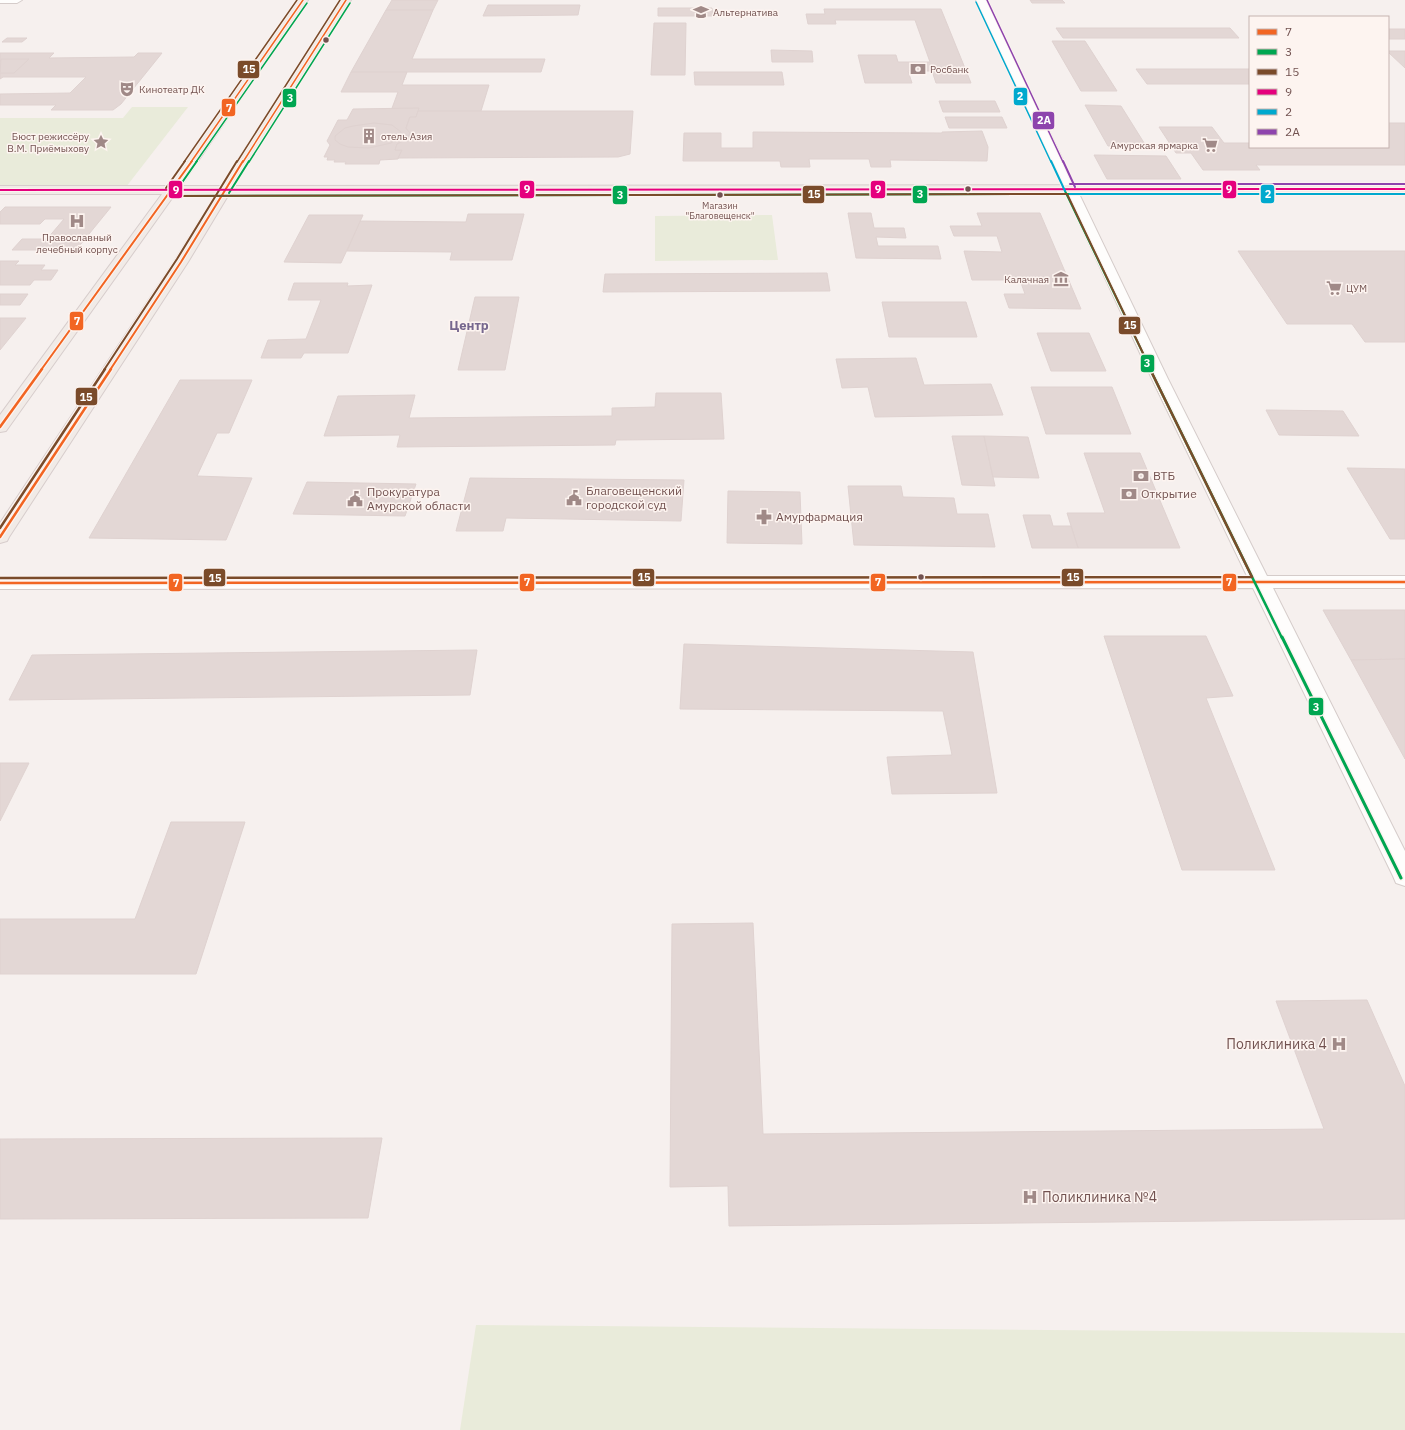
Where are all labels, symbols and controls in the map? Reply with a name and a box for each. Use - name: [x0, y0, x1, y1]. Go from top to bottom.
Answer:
- school or university icon: Альтернатива: [692, 3, 710, 21]
- place label: Альтернатива: [713, 6, 779, 19]
- legend: [1249, 16, 1389, 148]
- text: 7: [1285, 24, 1292, 39]
- unlabelled marker: [321, 35, 331, 45]
- text: 3: [1285, 44, 1292, 59]
- line badge: 15: [237, 60, 260, 79]
- bank icon: Росбанк: [909, 60, 927, 78]
- text: 15: [242, 62, 256, 76]
- place label: Росбанк: [930, 63, 969, 76]
- text: 15: [1285, 64, 1299, 79]
- theatre icon: Кинотеатр ДК: [118, 80, 136, 98]
- place label: Кинотеатр ДК: [139, 83, 205, 96]
- text: 9: [1285, 84, 1292, 99]
- line badge: 2: [1013, 87, 1028, 106]
- line badge: 3: [282, 88, 297, 108]
- text: 2: [1017, 89, 1024, 103]
- text: 3: [287, 91, 293, 105]
- line badge: 7: [221, 98, 236, 117]
- text: 7: [226, 101, 233, 115]
- text: 2: [1285, 104, 1292, 119]
- line badge: 2А: [1032, 111, 1055, 130]
- text: 2А: [1037, 113, 1052, 127]
- text: 2А: [1285, 124, 1300, 139]
- building icon: отель Азия: [360, 127, 378, 145]
- place label: Бюст режиссёру В.М. Приёмыхову: [7, 130, 89, 155]
- place label: отель Азия: [381, 130, 432, 143]
- place icon: Бюст режиссёру В.М. Приёмыхову: [92, 133, 110, 151]
- supermarket icon: Амурская ярмарка: [1201, 136, 1219, 154]
- place label: Амурская ярмарка: [1110, 139, 1199, 152]
- line badge: 9: [168, 180, 183, 199]
- line badge: 9: [519, 180, 535, 199]
- line badge: 9: [870, 180, 886, 199]
- line badge: 9: [1222, 180, 1237, 199]
- text: 9: [524, 182, 531, 196]
- text: 9: [875, 182, 882, 196]
- text: 9: [1226, 182, 1233, 196]
- text: 9: [173, 183, 180, 197]
- unlabelled marker: [963, 184, 973, 194]
- line badge: 2: [1260, 184, 1275, 204]
- line badge: 3: [612, 185, 628, 205]
- line badge: 15: [802, 185, 825, 204]
- line badge: 3: [912, 185, 928, 204]
- text: 15: [807, 187, 821, 201]
- text: 3: [917, 187, 923, 201]
- text: 2: [1265, 187, 1272, 201]
- text: 3: [617, 188, 623, 202]
- marker: Магазин "Благовещенск": [715, 190, 725, 200]
- place label: Магазин "Благовещенск": [685, 200, 755, 221]
- hospital icon: Православный лечебный корпус: [68, 212, 86, 230]
- place label: Православный лечебный корпус: [36, 231, 118, 256]
- museum icon: Калачная: [1052, 270, 1070, 288]
- place label: Калачная: [1004, 273, 1049, 286]
- supermarket icon: ЦУМ: [1325, 279, 1343, 297]
- place label: ЦУМ: [1346, 282, 1367, 295]
- line badge: 7: [69, 311, 84, 331]
- text: 7: [74, 314, 81, 328]
- line badge: 15: [1118, 316, 1141, 335]
- district label: Центр: [449, 317, 489, 334]
- text: 15: [1123, 318, 1137, 332]
- line badge: 3: [1140, 354, 1155, 373]
- text: 3: [1144, 356, 1150, 370]
- line badge: 15: [75, 387, 98, 406]
- text: 15: [79, 390, 93, 404]
- bank icon: ВТБ: [1132, 467, 1150, 485]
- place label: ВТБ: [1153, 468, 1175, 483]
- place label: Благовещенский городской суд: [586, 483, 682, 512]
- place label: Прокуратура Амурской области: [367, 484, 471, 513]
- bank icon: Открытие: [1120, 485, 1138, 503]
- place label: Открытие: [1141, 486, 1197, 501]
- public building icon: Благовещенский городской суд: [565, 489, 583, 507]
- public building icon: Прокуратура Амурской области: [346, 490, 364, 508]
- pharmacy icon: Амурфармация: [755, 508, 773, 526]
- place label: Амурфармация: [776, 509, 863, 524]
- line badge: 15: [203, 568, 226, 587]
- line badge: 15: [632, 568, 655, 587]
- line badge: 15: [1061, 568, 1084, 587]
- text: 15: [637, 570, 651, 584]
- text: 15: [1066, 570, 1080, 584]
- text: 15: [208, 571, 222, 585]
- unlabelled marker: [916, 572, 926, 582]
- line badge: 7: [168, 573, 183, 592]
- line badge: 7: [519, 573, 535, 592]
- line badge: 7: [870, 573, 886, 592]
- line badge: 7: [1222, 573, 1237, 592]
- text: 7: [524, 575, 531, 589]
- text: 7: [875, 575, 882, 589]
- text: 7: [1226, 575, 1233, 589]
- text: 7: [173, 576, 180, 590]
- line badge: 3: [1308, 697, 1324, 716]
- text: 3: [1313, 700, 1319, 714]
- place label: Поликлиника 4: [1226, 1035, 1327, 1053]
- hospital icon: Поликлиника 4: [1330, 1035, 1348, 1053]
- hospital icon: Поликлиника №4: [1021, 1188, 1039, 1206]
- place label: Поликлиника №4: [1042, 1188, 1157, 1206]

